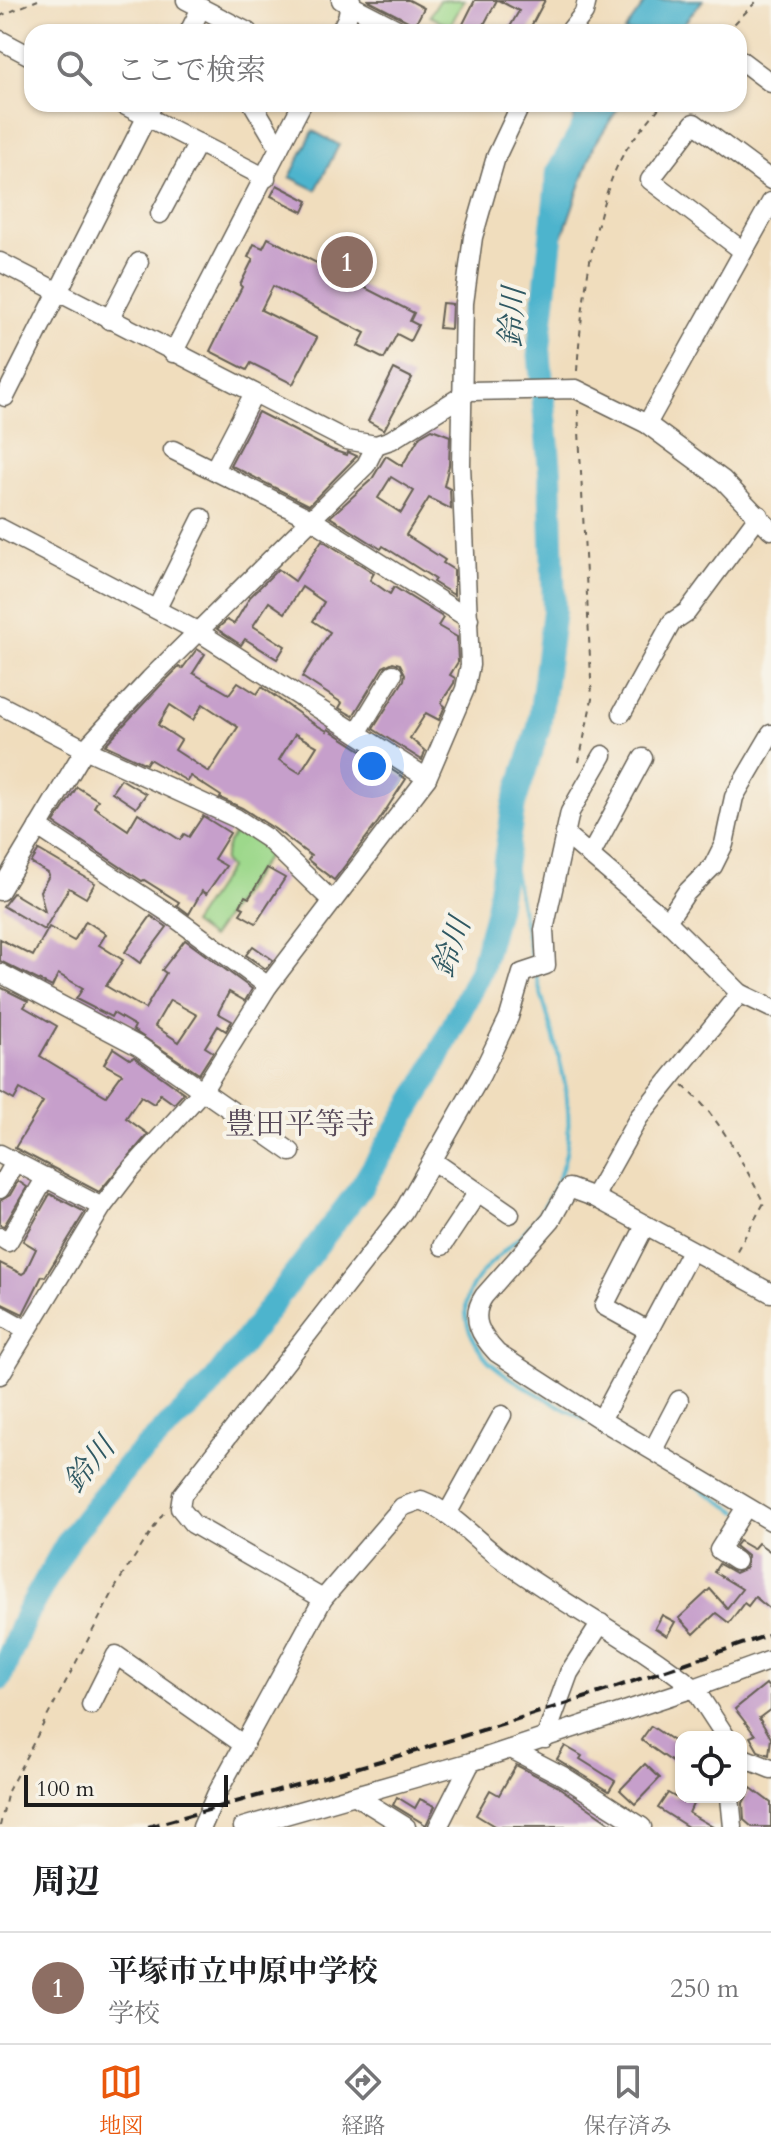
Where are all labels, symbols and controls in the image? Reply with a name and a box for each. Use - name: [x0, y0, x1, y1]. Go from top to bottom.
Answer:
- search box: [24, 24, 747, 112]
- icon: search: [52, 46, 96, 90]
- text: ここで検索: [116, 50, 266, 91]
- pin: 1: [321, 232, 373, 292]
- water label: 鈴川: [490, 283, 535, 348]
- your location: [352, 746, 392, 786]
- water label: 鈴川: [422, 909, 482, 982]
- district label: 豊田平等寺: [225, 1104, 375, 1145]
- water label: 鈴川: [54, 1426, 126, 1500]
- map controls: [675, 1731, 747, 1803]
- button: locate: [675, 1731, 747, 1803]
- scale bar: [24, 1771, 228, 1807]
- text: 100 m: [36, 1774, 94, 1804]
- text: 周辺: [32, 1859, 100, 1905]
- text: 平塚市立中原中学校: [108, 1951, 378, 1992]
- text: 1: [51, 1971, 65, 2006]
- text: 250 m: [670, 1971, 739, 2006]
- text: 学校: [108, 1996, 160, 2031]
- tab: 地図: [99, 2060, 143, 2141]
- tab: 経路: [341, 2060, 386, 2141]
- tab: 保存済み: [584, 2060, 672, 2141]

